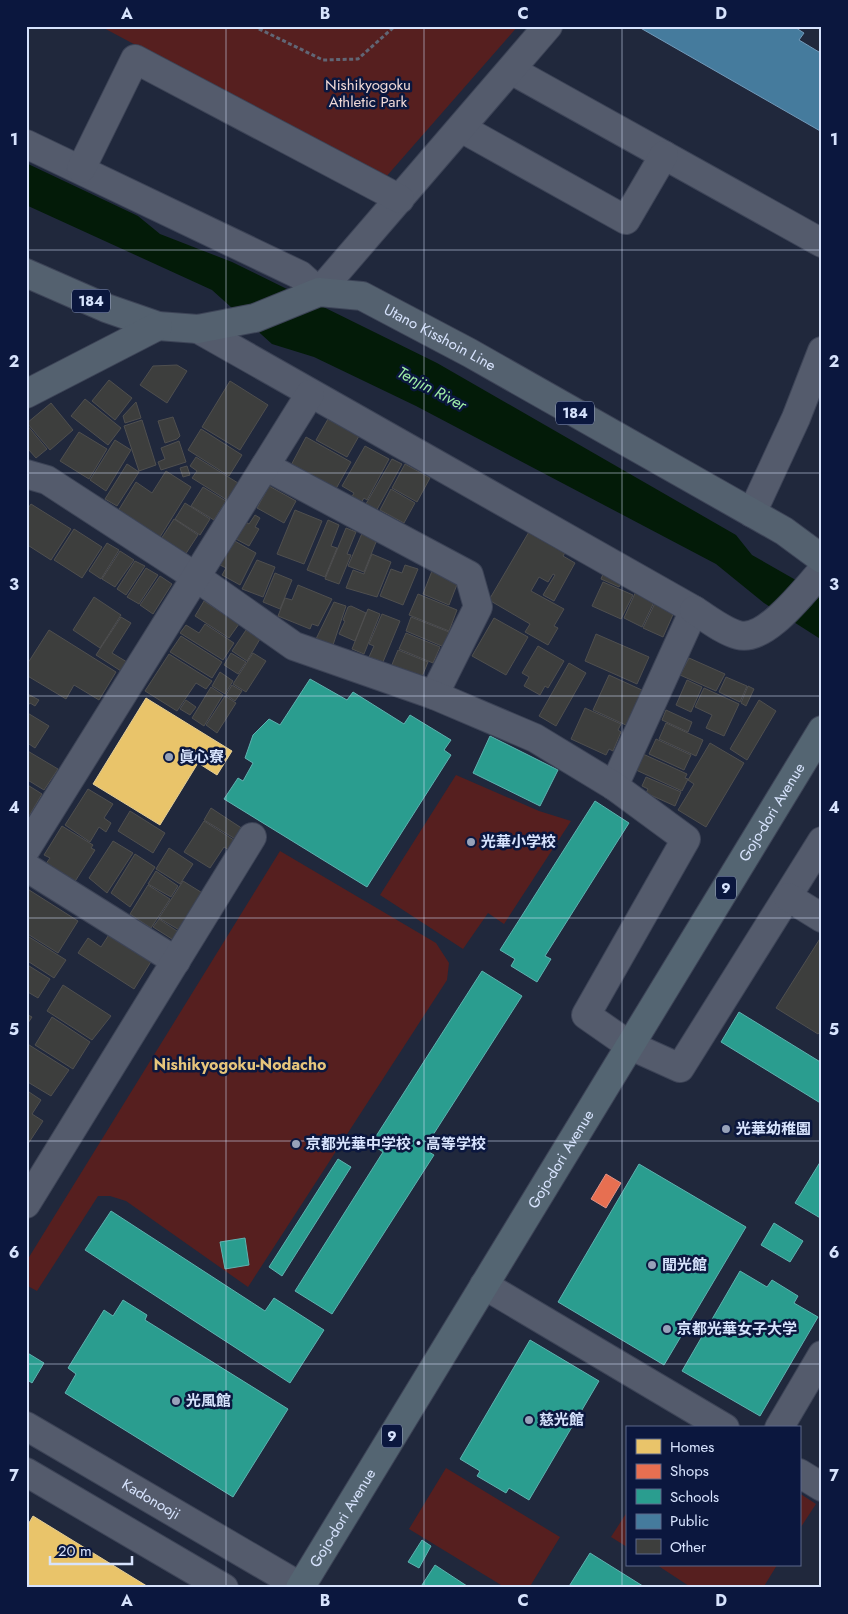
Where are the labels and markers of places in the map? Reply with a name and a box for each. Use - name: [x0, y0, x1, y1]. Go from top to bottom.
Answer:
- place label: 眞心寮: [179, 746, 224, 768]
- marker: 眞心寮: [163, 751, 175, 763]
- place label: 光華小学校: [481, 831, 556, 853]
- marker: 光華小学校: [465, 836, 477, 848]
- place label: 光華幼稚園: [736, 1118, 811, 1140]
- marker: 光華幼稚園: [720, 1123, 732, 1135]
- place label: 京都光華中学校・高等学校: [306, 1133, 486, 1155]
- marker: 京都光華中学校・高等学校: [290, 1138, 302, 1150]
- place label: 聞光館: [662, 1254, 707, 1276]
- marker: 聞光館: [646, 1259, 658, 1271]
- place label: 京都光華女子大学: [677, 1318, 797, 1340]
- marker: 京都光華女子大学: [661, 1323, 673, 1335]
- place label: 光風館: [186, 1390, 231, 1412]
- marker: 光風館: [170, 1395, 182, 1407]
- place label: 慈光館: [539, 1409, 584, 1431]
- marker: 慈光館: [523, 1414, 535, 1426]

